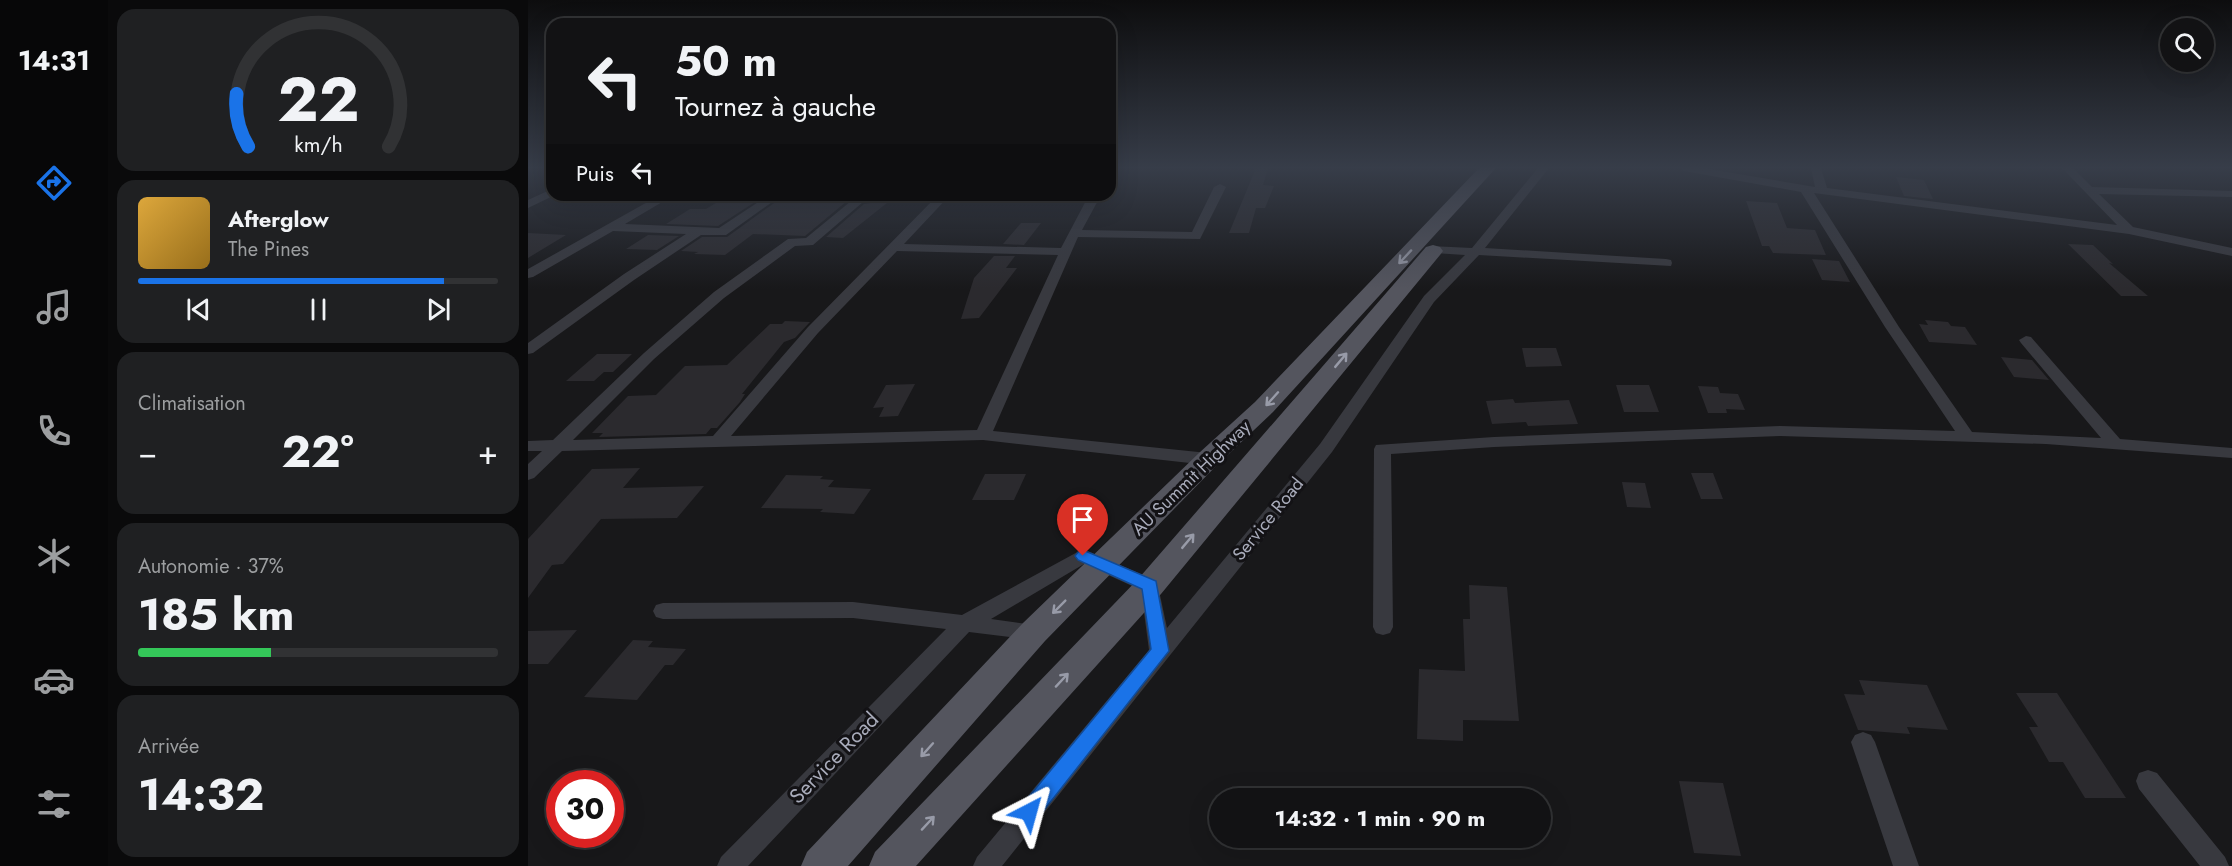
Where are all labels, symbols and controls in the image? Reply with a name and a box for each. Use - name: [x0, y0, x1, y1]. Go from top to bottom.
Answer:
- map controls: [2160, 18, 2214, 72]
- button: search: [2160, 18, 2214, 72]
- text: 50 m: [675, 31, 777, 92]
- text: 14:31: [18, 41, 90, 80]
- icon: left: [576, 42, 654, 120]
- text: 22: [277, 54, 359, 144]
- text: Tournez à gauche: [675, 87, 876, 126]
- text: km/h: [294, 130, 342, 161]
- icon: left: [626, 156, 659, 189]
- text: Puis: [576, 157, 614, 189]
- icon: directions: [33, 162, 75, 204]
- text: Afterglow: [228, 203, 329, 235]
- text: The Pines: [228, 235, 309, 264]
- one-way arrow: [1398, 249, 1412, 264]
- icon: music: [33, 286, 75, 328]
- icon: previous: [182, 293, 215, 326]
- icon: pause: [302, 293, 335, 326]
- icon: next: [422, 293, 455, 326]
- one-way arrow: [1334, 352, 1347, 368]
- text: Climatisation: [138, 389, 246, 418]
- one-way arrow: [1265, 391, 1279, 406]
- icon: phone: [33, 410, 75, 452]
- street label: AU Summit Highway: [1126, 414, 1256, 542]
- text: 22°: [281, 419, 354, 484]
- text: −: [138, 429, 157, 476]
- text: +: [478, 429, 498, 476]
- street label: Service Road: [1226, 472, 1310, 566]
- pin: [1057, 494, 1108, 556]
- icon: arrive: [1066, 503, 1099, 536]
- one-way arrow: [1181, 533, 1194, 549]
- icon: climate: [33, 535, 75, 577]
- text: Autonomie · 37%: [138, 552, 284, 581]
- text: 185 km: [138, 582, 295, 647]
- one-way arrow: [1052, 600, 1067, 614]
- icon: car: [33, 659, 75, 701]
- one-way arrow: [1054, 673, 1069, 688]
- street label: Service Road: [782, 705, 886, 811]
- text: Arrivée: [138, 732, 199, 761]
- one-way arrow: [920, 742, 934, 757]
- text: 14:32: [138, 762, 264, 827]
- speed limit sign: 30: [546, 770, 624, 848]
- position arrow: [997, 780, 1061, 844]
- icon: filters: [33, 783, 75, 825]
- text: 14:32 · 1 min · 90 m: [1275, 802, 1485, 834]
- one-way arrow: [921, 816, 935, 831]

